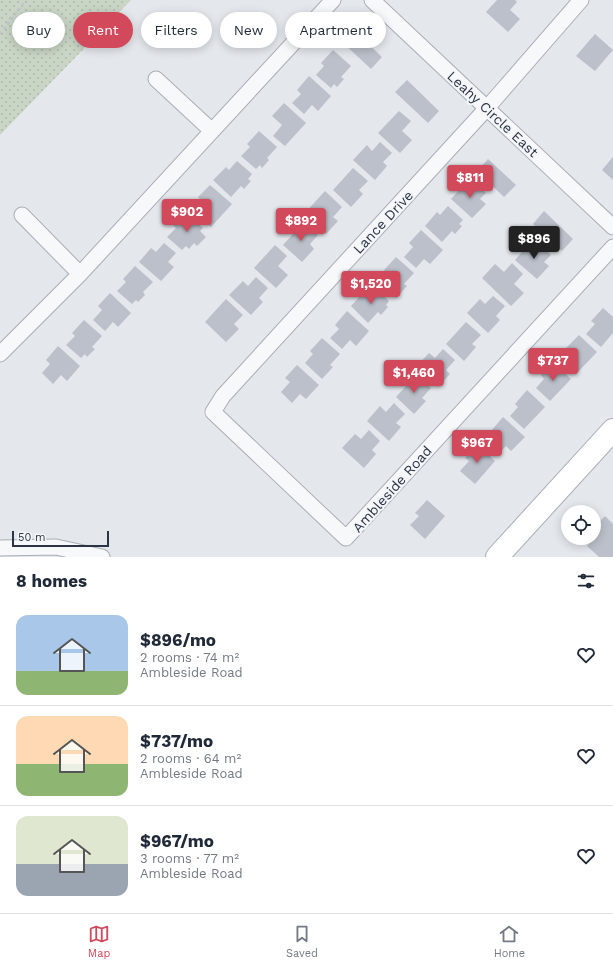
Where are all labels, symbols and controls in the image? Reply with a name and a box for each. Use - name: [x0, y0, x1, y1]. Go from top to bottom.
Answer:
- chip: Buy: [12, 12, 65, 48]
- chip: Rent: [73, 12, 133, 48]
- chip: Filters: [141, 12, 212, 48]
- chip: New: [220, 12, 277, 48]
- chip: Apartment: [285, 12, 386, 48]
- street label: Leahy Circle East: [444, 68, 542, 160]
- pin: $811: [446, 165, 494, 199]
- text: $811: [456, 170, 484, 185]
- street label: Lance Drive: [350, 187, 416, 257]
- pin: $902: [163, 199, 211, 233]
- text: $902: [171, 204, 203, 219]
- pin: $892: [277, 208, 325, 242]
- text: $892: [285, 213, 317, 228]
- pin: $896: [510, 226, 558, 260]
- text: $896: [518, 231, 550, 246]
- pin: $1,520: [338, 271, 404, 305]
- text: $1,520: [350, 276, 392, 291]
- pin: $737: [529, 348, 577, 382]
- text: $737: [537, 353, 569, 368]
- pin: $1,460: [381, 360, 447, 394]
- text: $1,460: [393, 365, 435, 380]
- pin: $967: [453, 430, 501, 464]
- text: $967: [461, 435, 493, 450]
- street label: Ambleside Road: [349, 443, 435, 535]
- map controls: [561, 505, 601, 545]
- button: locate: [561, 505, 601, 545]
- scale bar: [12, 529, 109, 548]
- text: 50 m: [18, 531, 45, 544]
- icon: filters: [575, 570, 597, 592]
- text: 8 homes: [16, 571, 87, 591]
- text: $896/mo: [140, 630, 216, 650]
- icon: home: [48, 631, 96, 679]
- icon: heart: [575, 644, 597, 666]
- text: 2 rooms · 74 m²: [140, 650, 239, 665]
- text: Ambleside Road: [140, 665, 243, 680]
- text: $737/mo: [140, 731, 213, 751]
- icon: home: [48, 732, 96, 780]
- icon: heart: [575, 745, 597, 767]
- text: 2 rooms · 64 m²: [140, 751, 241, 766]
- text: Ambleside Road: [140, 766, 243, 781]
- text: $967/mo: [140, 831, 214, 851]
- icon: home: [48, 832, 96, 880]
- icon: heart: [575, 845, 597, 867]
- text: 3 rooms · 77 m²: [140, 851, 239, 866]
- text: Ambleside Road: [140, 866, 243, 881]
- tab: Map: [88, 923, 110, 960]
- tab: Saved: [286, 923, 318, 960]
- tab: Home: [494, 923, 525, 960]

